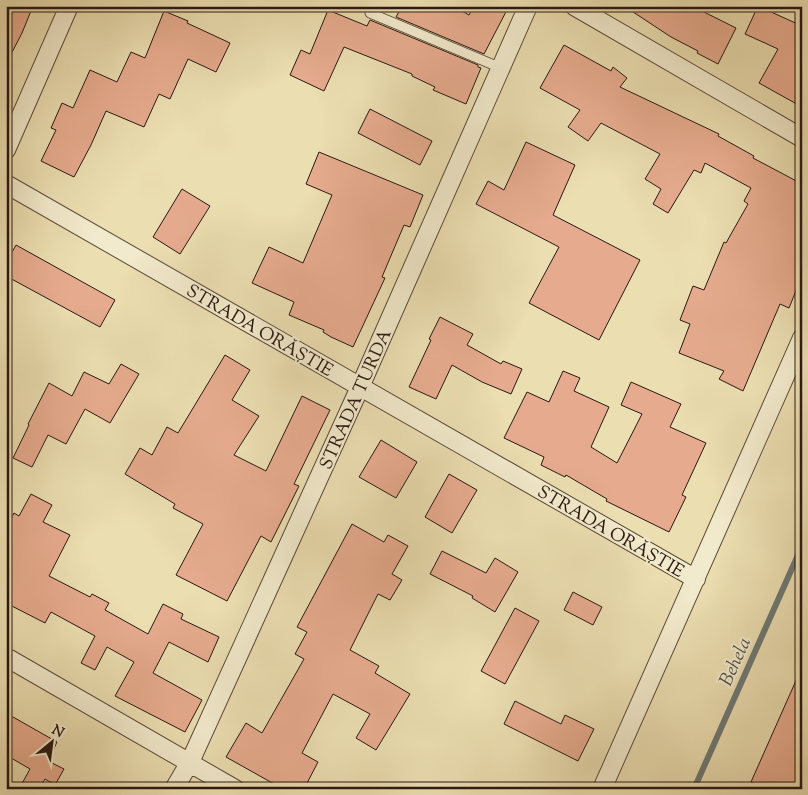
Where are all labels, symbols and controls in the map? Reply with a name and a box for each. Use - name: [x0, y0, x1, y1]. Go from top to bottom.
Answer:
- street label: STRADA ORĂȘTIE: [181, 279, 337, 384]
- street label: STRADA TURDA: [314, 325, 400, 474]
- street label: STRADA ORĂȘTIE: [532, 480, 688, 585]
- water label: Behela: [714, 633, 759, 691]
- north arrow: [28, 718, 78, 768]
- text: N: [48, 721, 67, 744]

